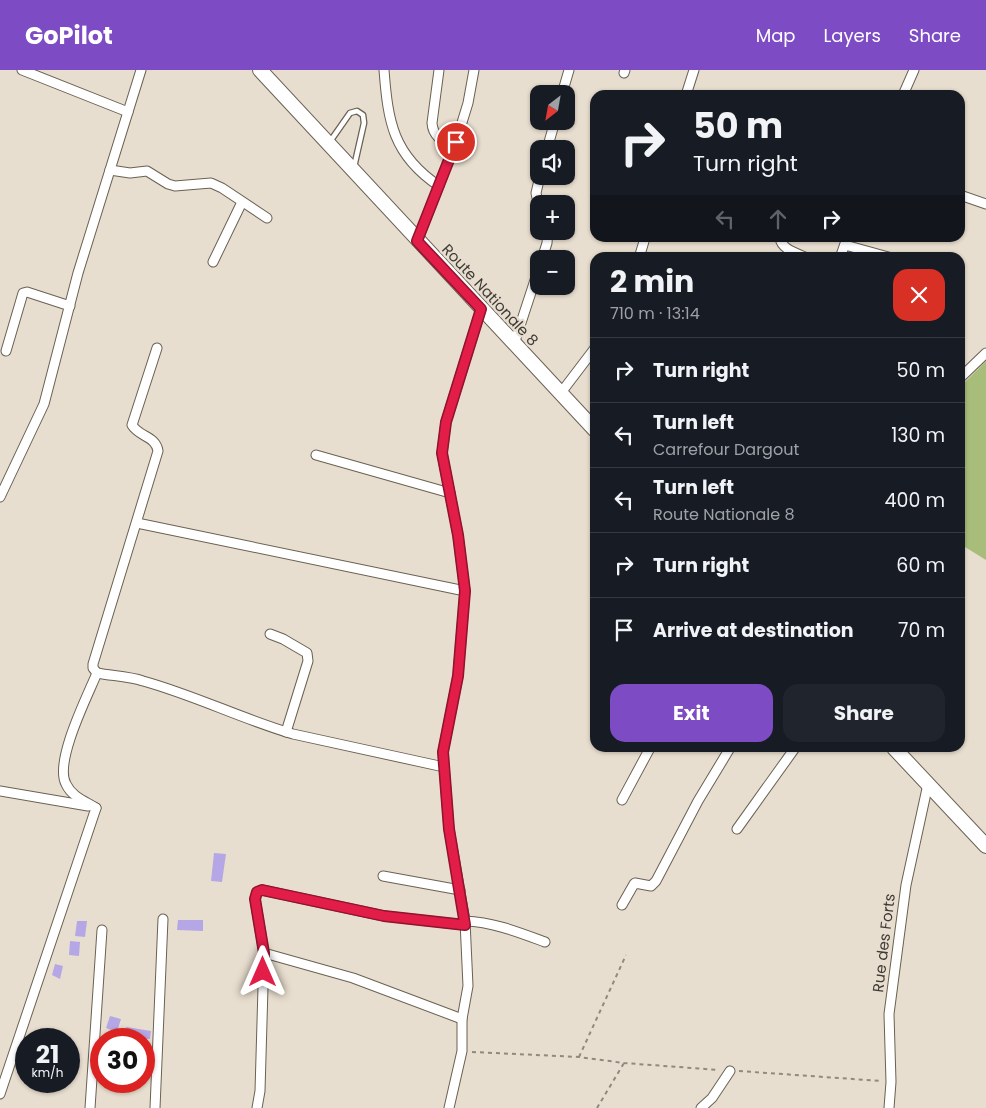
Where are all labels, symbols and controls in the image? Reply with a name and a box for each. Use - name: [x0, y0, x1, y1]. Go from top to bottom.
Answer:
- text: GoPilot: [25, 19, 113, 52]
- text: Map: [756, 23, 796, 48]
- text: Layers: [824, 23, 881, 48]
- text: Share: [909, 23, 961, 48]
- north arrow: [530, 85, 575, 130]
- map controls: [530, 85, 575, 295]
- text: 50 m: [693, 101, 783, 150]
- icon: right: [610, 110, 675, 175]
- pin: [435, 121, 477, 163]
- icon: arrive: [442, 128, 470, 156]
- button: sound: [530, 140, 575, 185]
- text: Turn right: [693, 148, 798, 179]
- button: +: [530, 195, 575, 240]
- icon: left: [711, 205, 739, 233]
- icon: ahead: [764, 205, 792, 233]
- icon: right: [817, 205, 845, 233]
- street label: Route Nationale 8: [437, 239, 543, 350]
- button: −: [530, 250, 575, 295]
- text: 2 min: [610, 260, 694, 303]
- button: close: [893, 269, 945, 321]
- text: 710 m · 13:14: [610, 302, 700, 325]
- icon: right: [610, 356, 638, 384]
- text: Turn right: [653, 357, 749, 384]
- text: 50 m: [896, 357, 945, 384]
- text: Turn left: [653, 409, 734, 436]
- icon: left: [610, 421, 638, 449]
- text: 130 m: [891, 422, 945, 449]
- text: Carrefour Dargout: [653, 438, 799, 461]
- text: Turn left: [653, 474, 734, 501]
- icon: left: [610, 486, 638, 514]
- text: 400 m: [885, 487, 945, 514]
- text: Route Nationale 8: [653, 503, 795, 526]
- icon: right: [610, 551, 638, 579]
- text: Turn right: [653, 552, 749, 579]
- text: 60 m: [896, 552, 945, 579]
- icon: arrive: [610, 616, 638, 644]
- text: Arrive at destination: [653, 617, 854, 644]
- text: 70 m: [898, 617, 945, 644]
- button: Exit: [610, 684, 773, 742]
- button: Share: [783, 684, 945, 742]
- street label: Rue des Forts: [867, 892, 900, 994]
- position arrow: [236, 945, 288, 997]
- speed limit sign: 30: [90, 1028, 155, 1093]
- text: 21: [36, 1037, 59, 1072]
- text: km/h: [32, 1064, 63, 1081]

